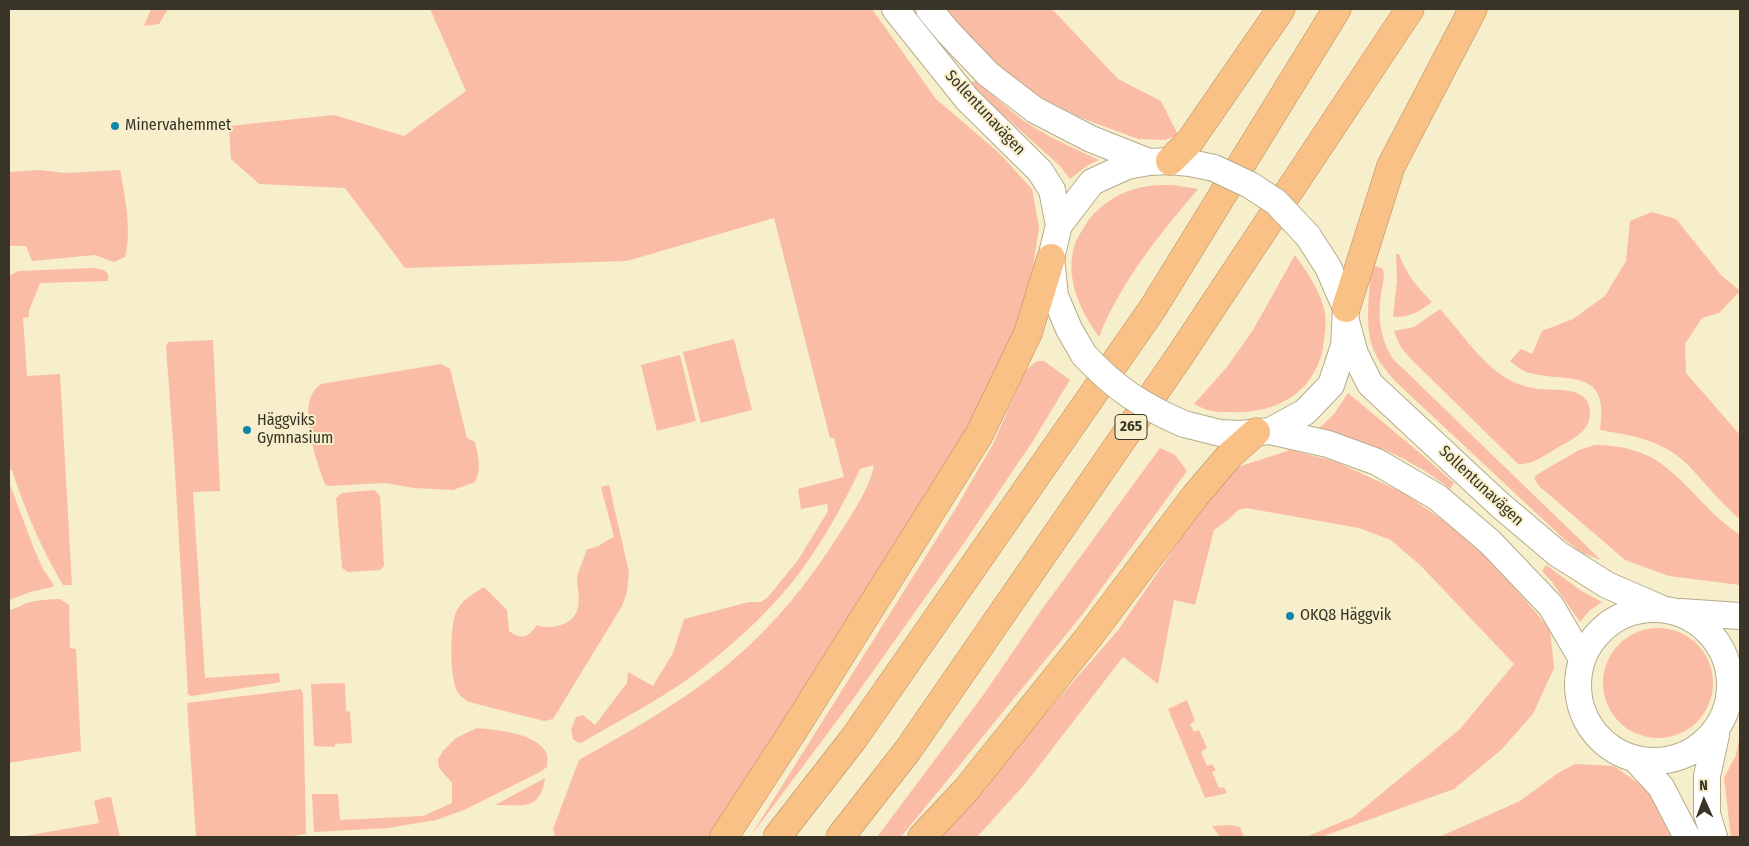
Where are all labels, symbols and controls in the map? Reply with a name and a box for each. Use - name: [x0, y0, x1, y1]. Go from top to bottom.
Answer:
- street label: Sollentunavägen: [941, 67, 1029, 159]
- place label: Minervahemmet: [125, 116, 231, 136]
- marker: Minervahemmet: [109, 120, 121, 132]
- place label: Häggviks Gymnasium: [257, 411, 333, 449]
- road number: 265: [1115, 414, 1147, 440]
- marker: Häggviks Gymnasium: [241, 424, 253, 436]
- street label: Sollentunavägen: [1435, 442, 1527, 530]
- place label: OKQ8 Häggvik: [1300, 606, 1391, 626]
- marker: OKQ8 Häggvik: [1284, 610, 1296, 622]
- north arrow: [1679, 776, 1729, 826]
- text: N: [1699, 777, 1708, 794]

